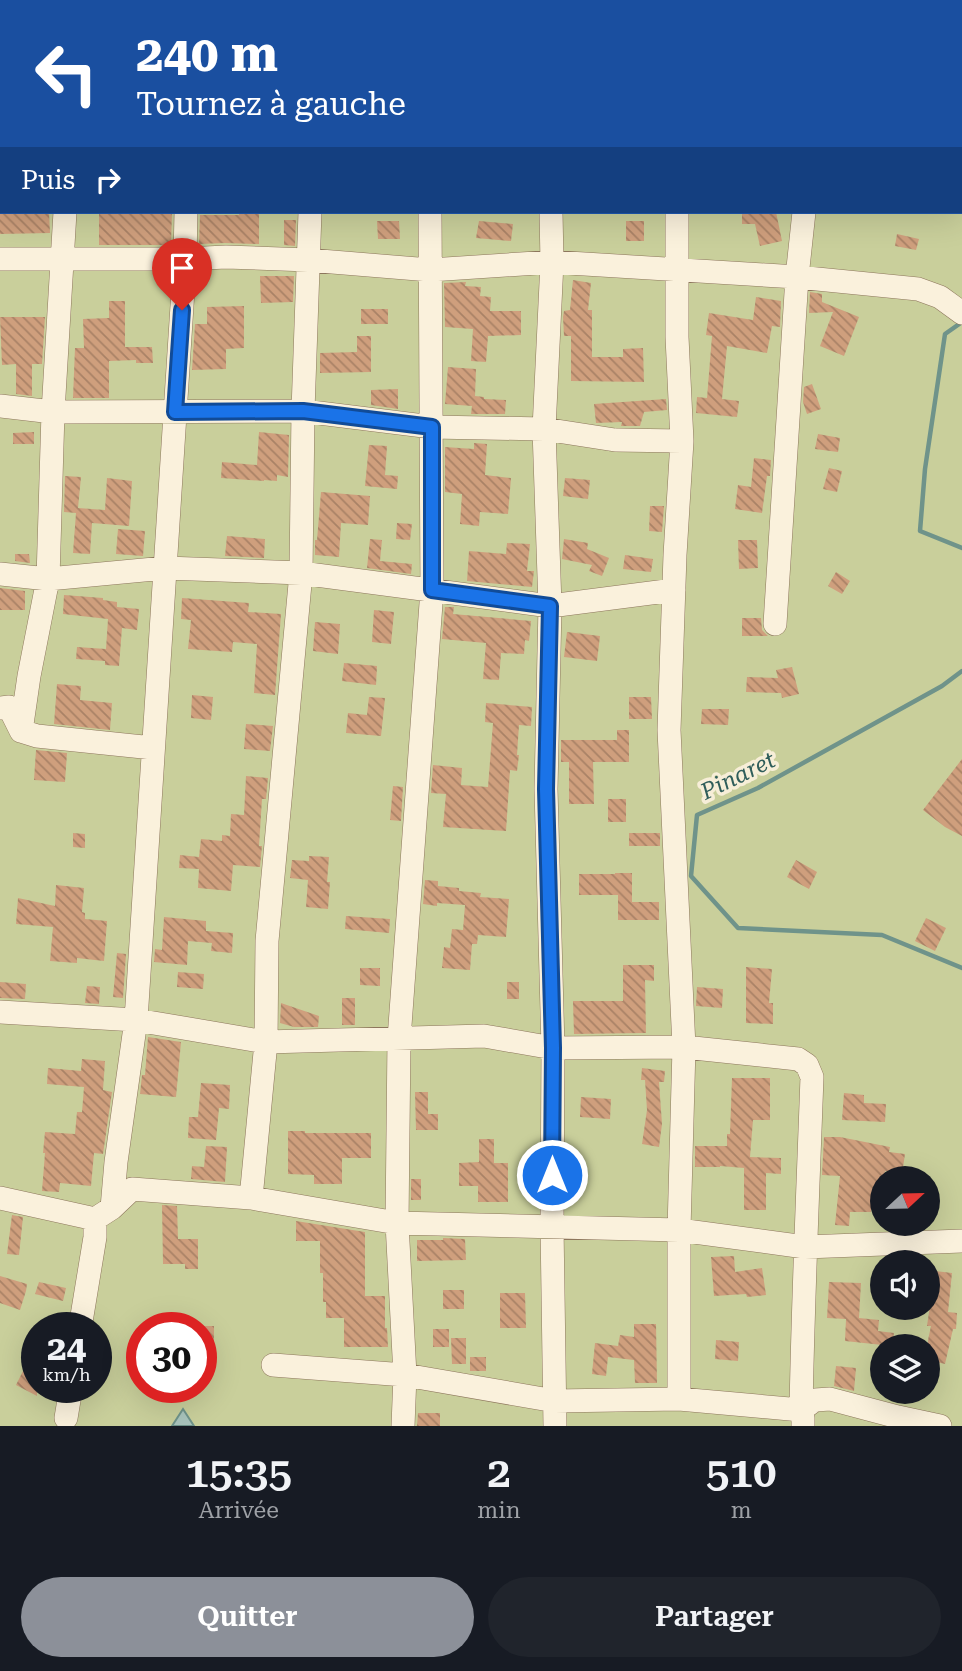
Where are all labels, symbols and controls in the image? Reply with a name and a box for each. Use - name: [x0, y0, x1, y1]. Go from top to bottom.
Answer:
- text: 240 m: [136, 26, 278, 83]
- icon: left: [21, 28, 112, 119]
- text: Tournez à gauche: [136, 85, 406, 123]
- icon: right: [89, 161, 127, 199]
- text: Puis: [21, 165, 75, 195]
- pin: [152, 238, 212, 310]
- icon: arrive: [163, 249, 201, 287]
- water label: Pinaret: [695, 746, 780, 806]
- position arrow: [515, 1138, 589, 1212]
- north arrow: [870, 1166, 940, 1236]
- map controls: [870, 1166, 940, 1404]
- button: sound: [870, 1250, 940, 1320]
- speed limit sign: 30: [126, 1312, 217, 1403]
- text: 24: [47, 1328, 86, 1369]
- button: layers: [870, 1334, 940, 1404]
- text: km/h: [42, 1364, 91, 1385]
- text: 15:35: [185, 1448, 292, 1497]
- text: 2: [487, 1448, 511, 1497]
- text: 510: [706, 1448, 777, 1497]
- text: Arrivée: [198, 1497, 279, 1524]
- text: min: [477, 1497, 521, 1524]
- text: m: [731, 1497, 752, 1524]
- button: Quitter: [21, 1577, 474, 1657]
- button: Partager: [488, 1577, 941, 1657]

